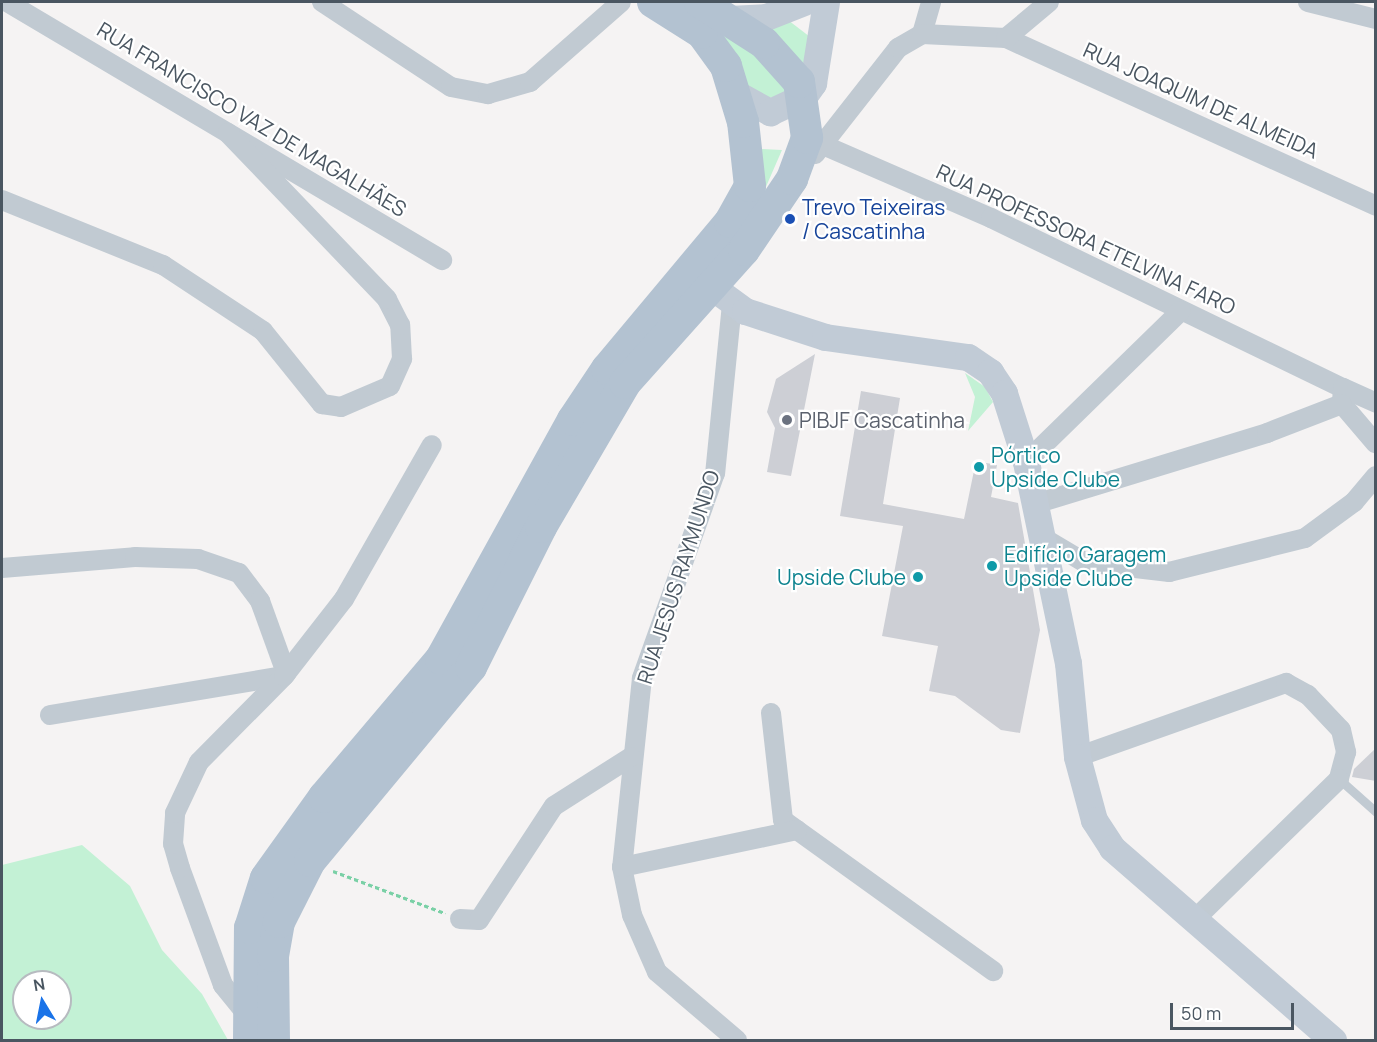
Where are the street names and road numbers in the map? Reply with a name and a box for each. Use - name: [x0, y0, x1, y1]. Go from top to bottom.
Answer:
- street label: RUA FRANCISCO VAZ DE MAGALHÃES: [93, 16, 411, 222]
- street label: RUA JOAQUIM DE ALMEIDA: [1080, 37, 1322, 163]
- street label: RUA PROFESSORA ETELVINA FARO: [932, 158, 1240, 320]
- street label: RUA JESUS RAYMUNDO: [632, 467, 724, 687]

